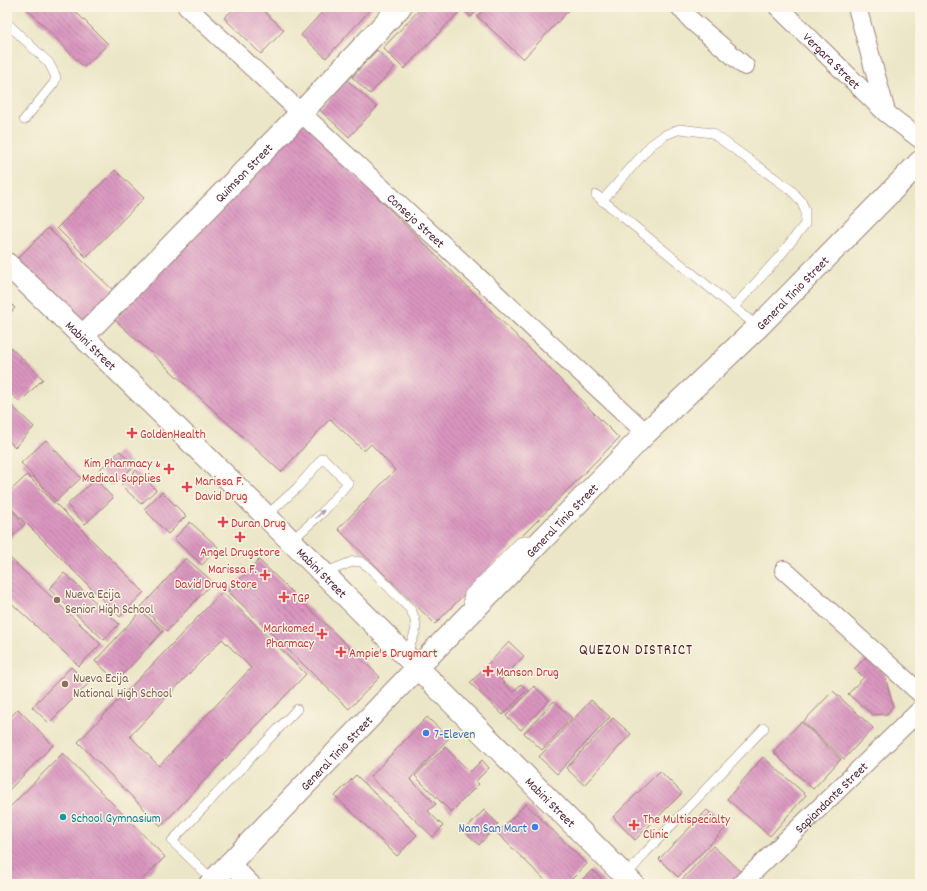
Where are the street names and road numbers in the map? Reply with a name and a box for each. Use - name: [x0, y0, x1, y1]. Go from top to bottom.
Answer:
- street label: Vergara Street: [797, 29, 864, 95]
- street label: Quimson Street: [211, 140, 279, 208]
- street label: Consejo Street: [381, 190, 448, 254]
- street label: General Tinio Street: [753, 253, 835, 336]
- street label: Mabini Street: [60, 317, 120, 376]
- street label: General Tinio Street: [522, 480, 604, 563]
- street label: Mabini Street: [291, 544, 350, 604]
- street label: General Tinio Street: [297, 712, 378, 796]
- street label: Sapiandante Street: [791, 758, 873, 839]
- street label: Mabini Street: [520, 774, 579, 833]

